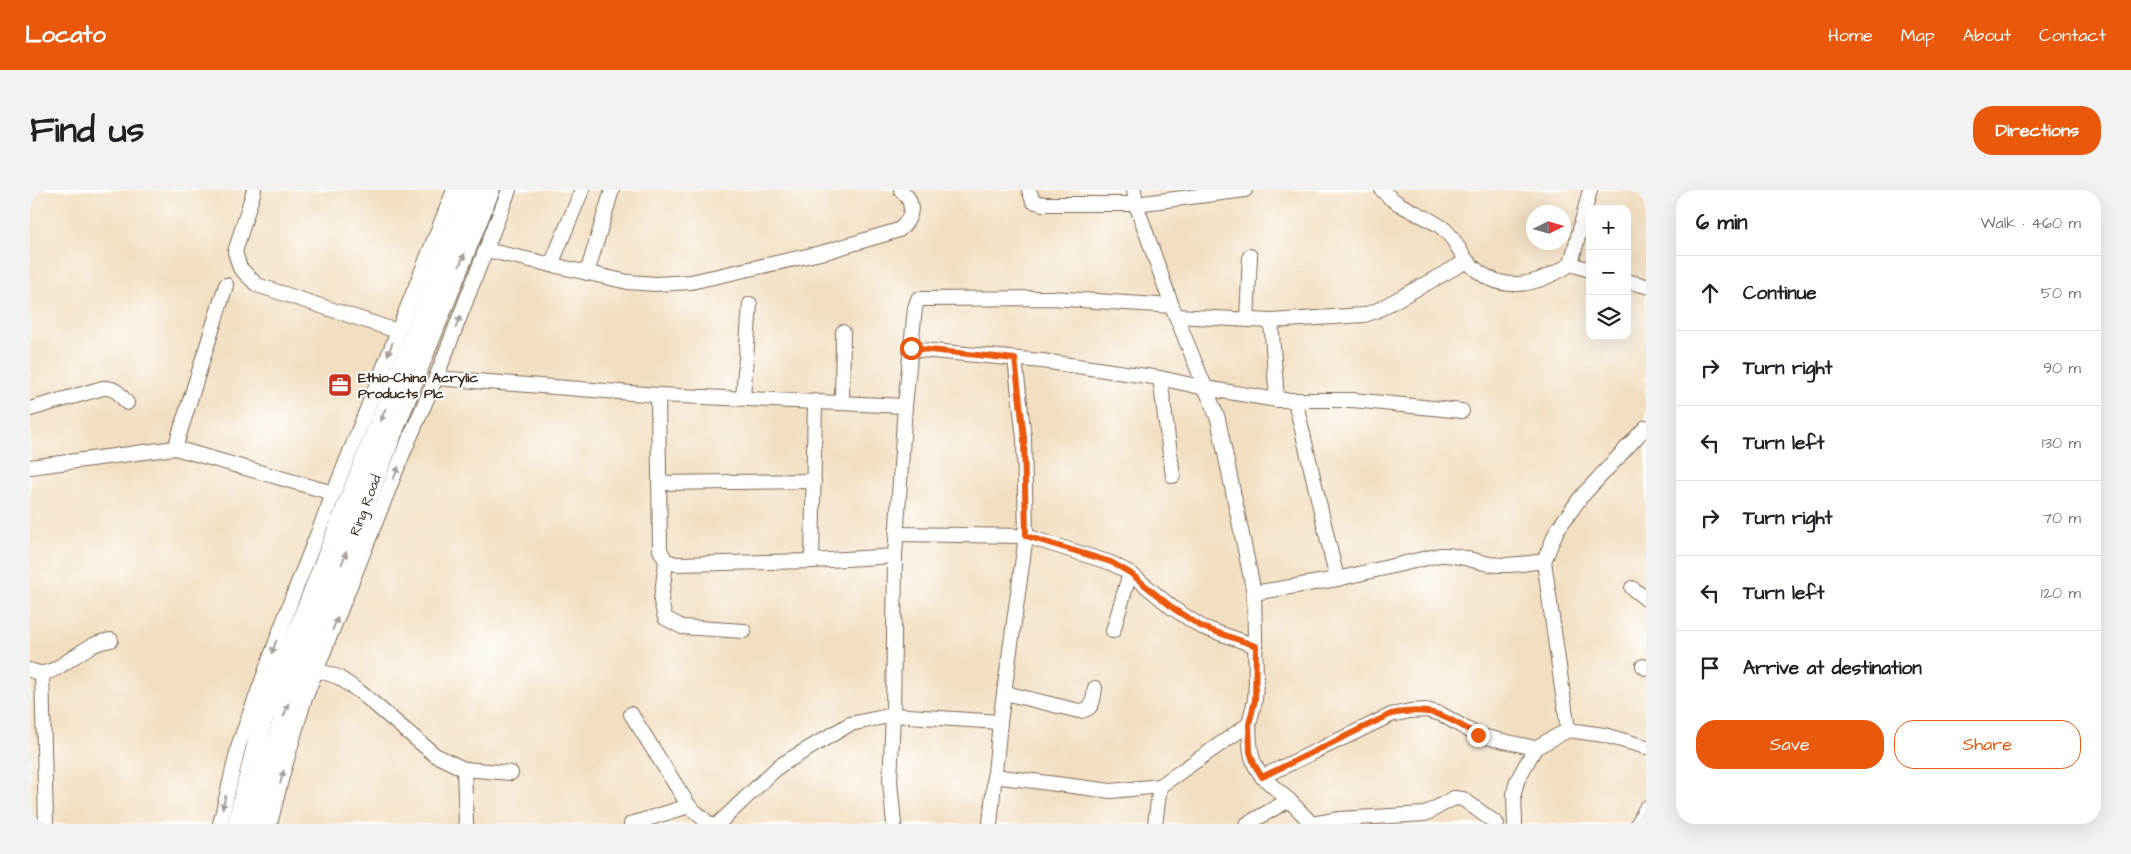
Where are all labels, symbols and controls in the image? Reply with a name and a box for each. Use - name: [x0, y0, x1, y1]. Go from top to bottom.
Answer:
- text: Locato: [25, 18, 106, 52]
- text: Home: [1828, 23, 1873, 48]
- text: Map: [1901, 23, 1935, 48]
- text: About: [1963, 23, 2011, 48]
- text: Contact: [2039, 23, 2106, 48]
- text: Find us: [30, 106, 144, 155]
- button: Directions: [1973, 106, 2101, 155]
- north arrow: [1526, 205, 1571, 250]
- map controls: [1586, 205, 1631, 340]
- button: +: [1586, 205, 1631, 250]
- text: 6 min: [1696, 208, 1748, 237]
- text: Walk · 460 m: [1981, 212, 2081, 234]
- button: −: [1586, 250, 1631, 295]
- one-way arrow: [458, 252, 466, 267]
- icon: ahead: [1696, 279, 1724, 307]
- text: Continue: [1743, 280, 1817, 307]
- text: 50 m: [2041, 282, 2081, 304]
- button: layers: [1586, 295, 1631, 340]
- one-way arrow: [454, 315, 462, 330]
- route start: [900, 337, 923, 360]
- one-way arrow: [386, 342, 394, 357]
- icon: right: [1696, 354, 1724, 382]
- text: Turn right: [1743, 355, 1832, 382]
- text: 90 m: [2043, 357, 2081, 379]
- place label: Ethio-China Acrylic Products Plc: [358, 368, 478, 404]
- office icon: Ethio-China Acrylic Products Plc: [327, 372, 353, 398]
- one-way arrow: [378, 407, 386, 422]
- icon: left: [1696, 429, 1724, 457]
- text: Turn left: [1743, 430, 1824, 457]
- text: 130 m: [2042, 432, 2081, 454]
- one-way arrow: [392, 465, 400, 480]
- street label: Ring Road: [345, 472, 387, 539]
- icon: right: [1696, 504, 1724, 532]
- text: Turn right: [1743, 505, 1832, 532]
- text: 70 m: [2042, 507, 2081, 529]
- one-way arrow: [341, 551, 349, 565]
- icon: left: [1696, 579, 1724, 607]
- text: Turn left: [1743, 580, 1824, 607]
- text: 120 m: [2041, 582, 2081, 604]
- one-way arrow: [332, 616, 340, 631]
- one-way arrow: [270, 640, 278, 655]
- icon: arrive: [1696, 654, 1724, 682]
- text: Arrive at destination: [1743, 655, 1922, 682]
- one-way arrow: [283, 702, 290, 717]
- button: Save: [1696, 720, 1884, 769]
- button: Share: [1894, 720, 2081, 769]
- route end: [1467, 724, 1490, 747]
- one-way arrow: [278, 769, 286, 784]
- one-way arrow: [220, 794, 228, 809]

